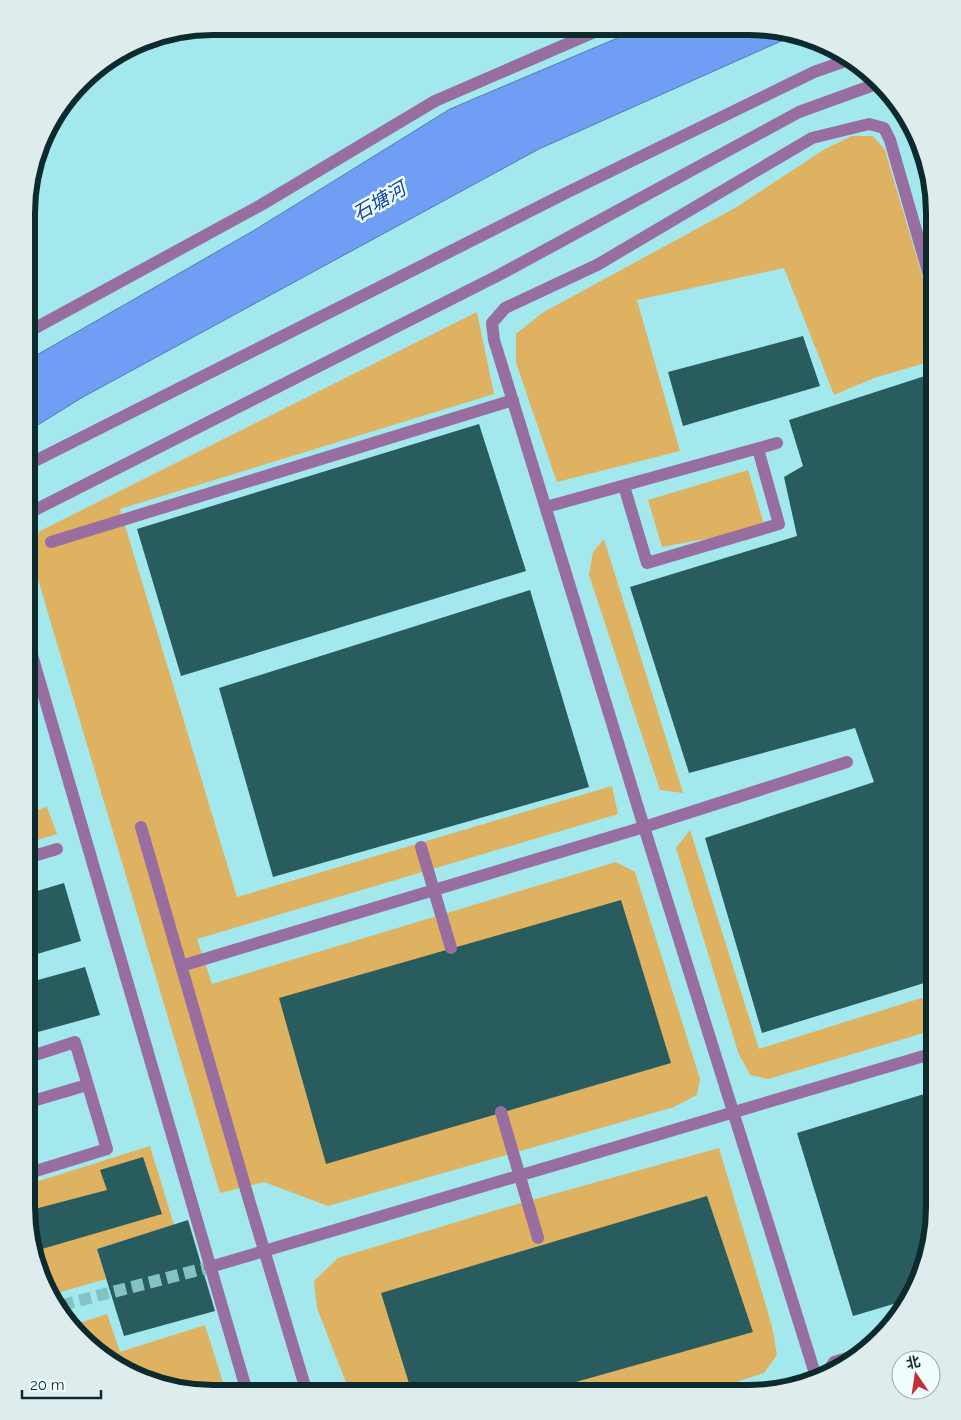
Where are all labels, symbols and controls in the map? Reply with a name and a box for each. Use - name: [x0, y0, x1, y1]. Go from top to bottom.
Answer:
- water label: 石塘河: [349, 175, 413, 225]
- north arrow: [891, 1350, 941, 1400]
- text: 北: [904, 1353, 922, 1372]
- scale bar: [22, 1368, 101, 1400]
- text: 20 m: [30, 1376, 65, 1394]

